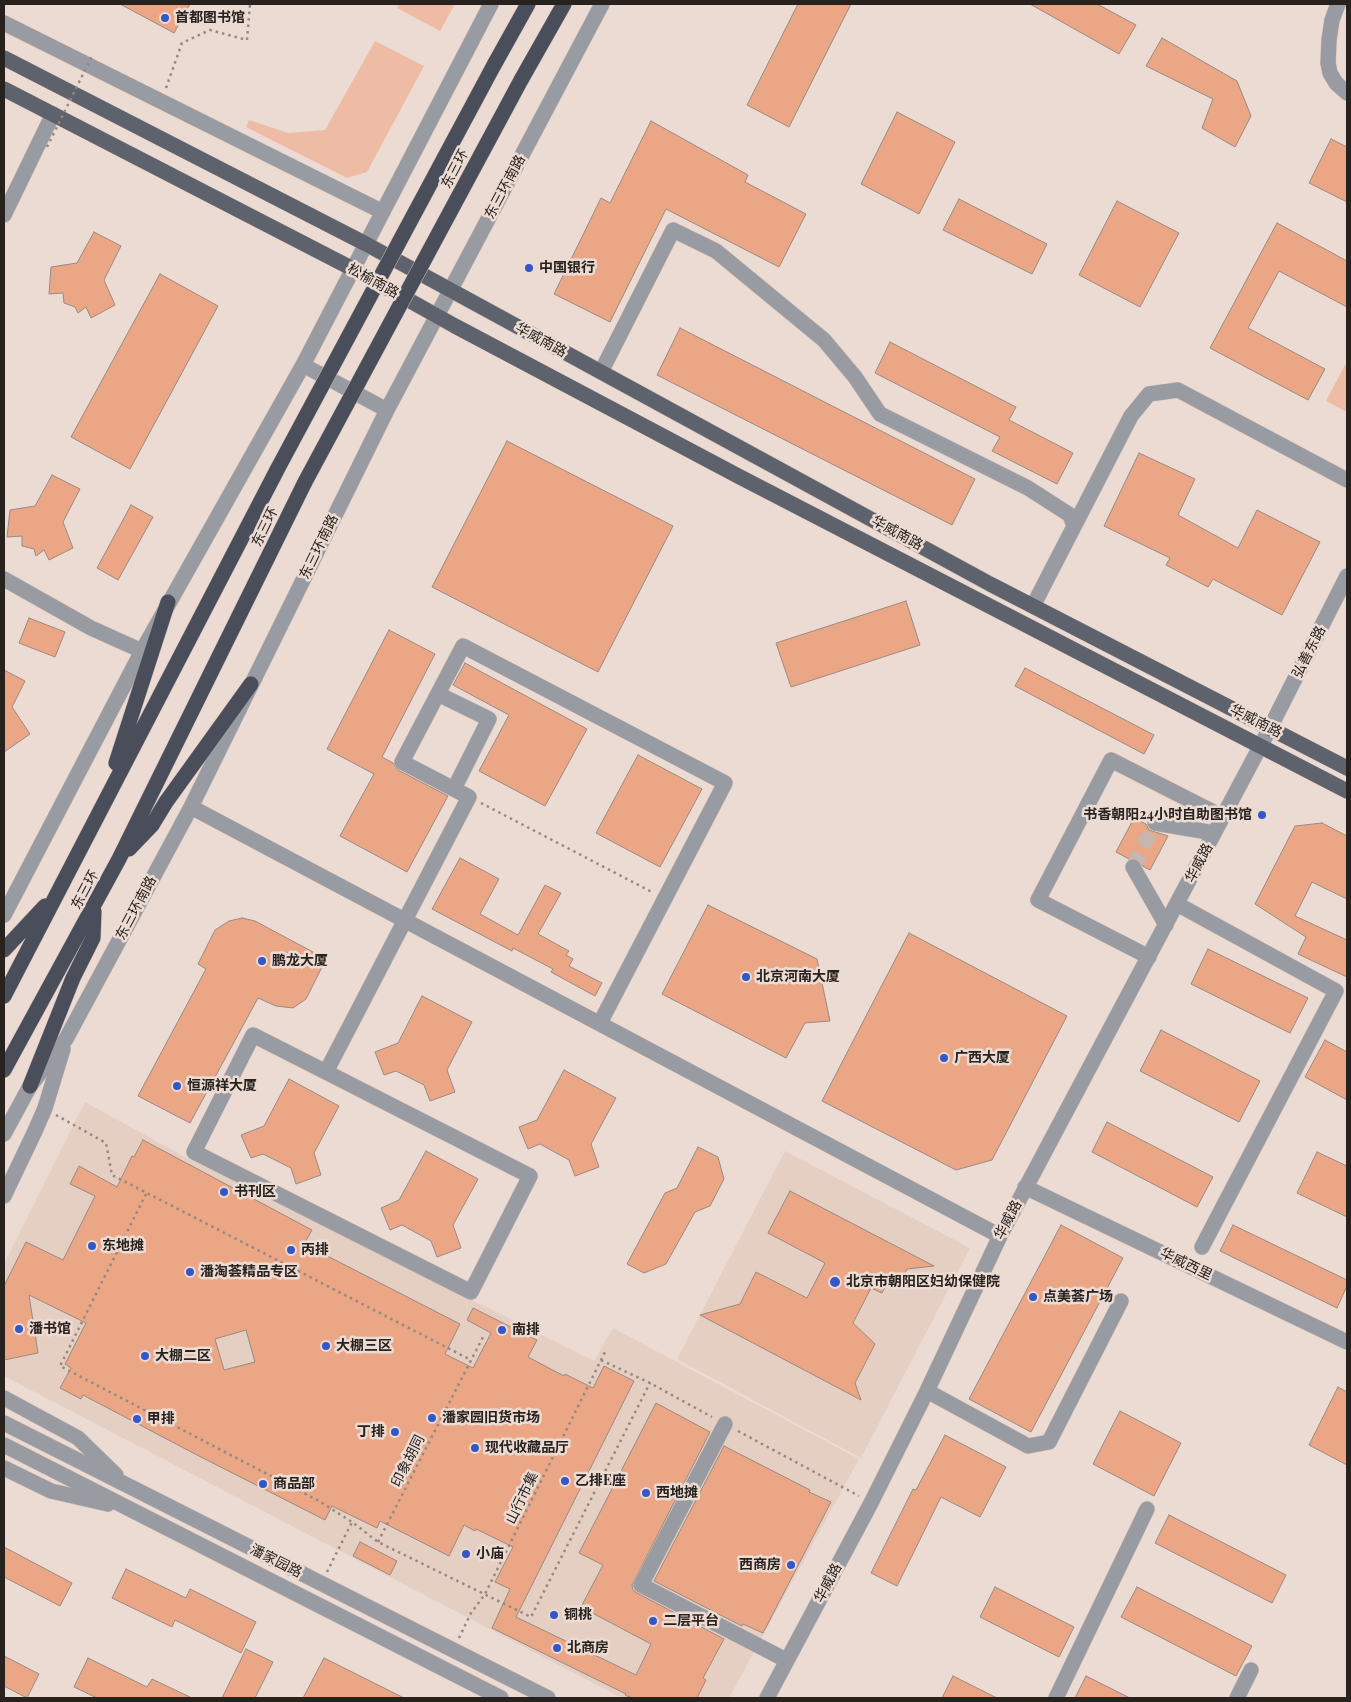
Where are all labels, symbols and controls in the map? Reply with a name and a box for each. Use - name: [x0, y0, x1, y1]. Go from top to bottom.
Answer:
- place label: 首都图书馆: [175, 10, 245, 26]
- marker: 首都图书馆: [159, 12, 171, 24]
- street label: 东三环: [438, 147, 472, 191]
- street label: 东三环南路: [481, 152, 529, 222]
- street label: 松榆南路: [344, 260, 402, 302]
- place label: 中国银行: [539, 260, 595, 276]
- marker: 中国银行: [523, 262, 535, 274]
- street label: 华威南路: [512, 319, 570, 361]
- street label: 东三环: [248, 504, 282, 550]
- street label: 东三环南路: [296, 512, 342, 582]
- street label: 华威南路: [868, 512, 926, 554]
- street label: 弘善东路: [1289, 623, 1329, 681]
- street label: 华威南路: [1227, 701, 1285, 741]
- place label: 书香朝阳24小时自助图书馆: [1083, 807, 1252, 823]
- marker: 书香朝阳24小时自助图书馆: [1256, 809, 1268, 821]
- street label: 华威路: [1182, 841, 1216, 885]
- street label: 东三环: [68, 868, 102, 912]
- street label: 东三环南路: [112, 873, 160, 943]
- place label: 鹏龙大厦: [272, 953, 328, 969]
- marker: 鹏龙大厦: [256, 955, 268, 967]
- place label: 北京河南大厦: [756, 969, 840, 985]
- marker: 北京河南大厦: [740, 971, 752, 983]
- place label: 广西大厦: [954, 1050, 1010, 1066]
- marker: 广西大厦: [938, 1052, 950, 1064]
- place label: 恒源祥大厦: [187, 1078, 257, 1094]
- marker: 恒源祥大厦: [171, 1080, 183, 1092]
- place label: 书刊区: [234, 1184, 276, 1200]
- marker: 书刊区: [218, 1186, 230, 1198]
- street label: 华威路: [991, 1198, 1025, 1242]
- place label: 东地摊: [102, 1238, 144, 1254]
- marker: 东地摊: [86, 1240, 98, 1252]
- place label: 丙排: [301, 1242, 329, 1258]
- marker: 丙排: [285, 1244, 297, 1256]
- street label: 华威西里: [1157, 1244, 1215, 1284]
- place label: 潘淘荟精品专区: [200, 1264, 298, 1280]
- marker: 潘淘荟精品专区: [184, 1266, 196, 1278]
- place label: 北京市朝阳区妇幼保健院: [846, 1274, 1000, 1290]
- marker: 北京市朝阳区妇幼保健院: [828, 1275, 842, 1289]
- place label: 点美荟广场: [1043, 1289, 1113, 1305]
- marker: 点美荟广场: [1027, 1291, 1039, 1303]
- place label: 潘书馆: [29, 1321, 71, 1337]
- place label: 南排: [512, 1322, 540, 1338]
- marker: 潘书馆: [13, 1323, 25, 1335]
- marker: 南排: [496, 1324, 508, 1336]
- place label: 大棚三区: [336, 1338, 392, 1354]
- marker: 大棚三区: [320, 1340, 332, 1352]
- place label: 大棚二区: [155, 1348, 211, 1364]
- marker: 大棚二区: [139, 1350, 151, 1362]
- place label: 潘家园旧货市场: [442, 1410, 540, 1426]
- place label: 甲排: [147, 1411, 175, 1427]
- marker: 潘家园旧货市场: [426, 1412, 438, 1424]
- marker: 甲排: [131, 1413, 143, 1425]
- place label: 丁排: [357, 1424, 385, 1440]
- marker: 丁排: [389, 1426, 401, 1438]
- street label: 印象胡同: [388, 1432, 428, 1490]
- place label: 现代收藏品厅: [485, 1440, 569, 1456]
- marker: 现代收藏品厅: [469, 1442, 481, 1454]
- street label: 山行市集: [502, 1469, 542, 1527]
- place label: 乙排E座: [575, 1473, 626, 1489]
- marker: 乙排E座: [559, 1475, 571, 1487]
- place label: 商品部: [273, 1476, 315, 1492]
- marker: 商品部: [257, 1478, 269, 1490]
- place label: 西地摊: [656, 1485, 698, 1501]
- marker: 西地摊: [640, 1487, 652, 1499]
- street label: 潘家园路: [247, 1541, 305, 1581]
- place label: 小庙: [476, 1546, 504, 1562]
- marker: 小庙: [460, 1548, 472, 1560]
- place label: 西商房: [739, 1557, 781, 1573]
- marker: 西商房: [785, 1559, 797, 1571]
- street label: 华威路: [811, 1561, 845, 1605]
- place label: 铜桃: [564, 1607, 592, 1623]
- marker: 铜桃: [548, 1609, 560, 1621]
- place label: 二层平台: [663, 1613, 719, 1629]
- marker: 二层平台: [647, 1615, 659, 1627]
- place label: 北商房: [567, 1640, 609, 1656]
- marker: 北商房: [551, 1642, 563, 1654]

